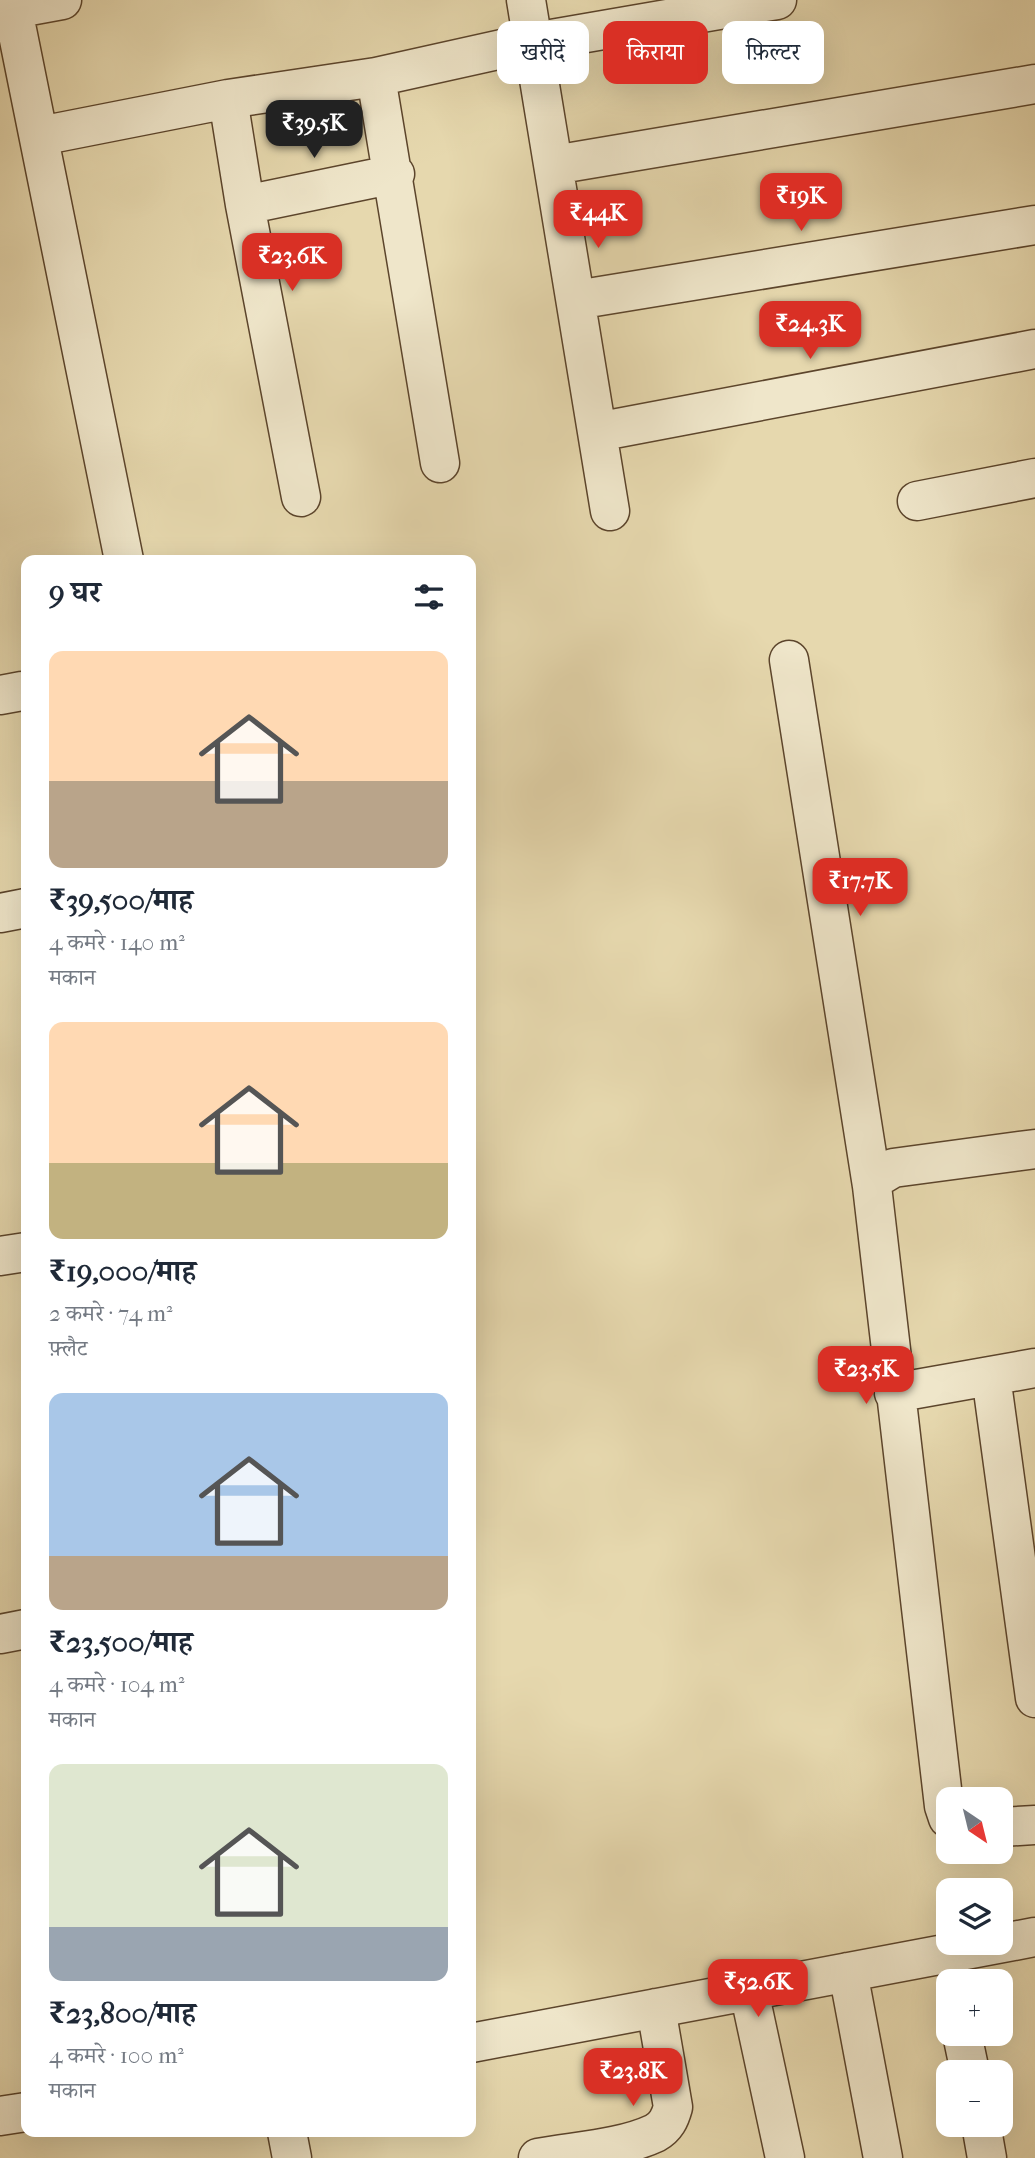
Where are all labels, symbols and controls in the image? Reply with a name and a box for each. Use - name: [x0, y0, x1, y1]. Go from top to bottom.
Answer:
- chip: खरीदें: [497, 21, 589, 84]
- chip: किराया: [603, 21, 708, 84]
- chip: फ़िल्टर: [722, 21, 824, 84]
- pin: ₹39.5K: [257, 100, 371, 160]
- text: ₹39.5K: [282, 109, 346, 136]
- pin: ₹19K: [760, 174, 842, 233]
- text: ₹19K: [776, 182, 826, 209]
- pin: ₹44K: [557, 190, 639, 250]
- text: ₹44K: [570, 199, 627, 226]
- pin: ₹23.6K: [235, 233, 349, 293]
- text: ₹23.6K: [258, 242, 326, 269]
- pin: ₹24.3K: [753, 302, 867, 361]
- text: ₹24.3K: [775, 310, 845, 337]
- text: 9 घर: [49, 575, 101, 610]
- icon: filters: [410, 578, 448, 616]
- icon: home: [186, 696, 312, 822]
- pin: ₹17.7K: [803, 858, 917, 918]
- text: ₹17.7K: [829, 867, 891, 894]
- text: ₹39,500/माह: [49, 883, 193, 918]
- text: 4 कमरे · 140 m²: [49, 929, 185, 956]
- text: मकान: [49, 964, 96, 991]
- icon: home: [186, 1067, 312, 1193]
- text: ₹19,000/माह: [49, 1254, 196, 1289]
- text: 2 कमरे · 74 m²: [49, 1300, 173, 1327]
- text: फ़्लैट: [49, 1335, 87, 1362]
- pin: ₹23.5K: [809, 1346, 923, 1406]
- text: ₹23.5K: [834, 1355, 898, 1382]
- icon: home: [186, 1438, 312, 1564]
- text: ₹23,500/माह: [49, 1625, 193, 1660]
- text: 4 कमरे · 104 m²: [49, 1671, 184, 1698]
- text: मकान: [49, 1706, 96, 1733]
- north arrow: [936, 1787, 1013, 1864]
- map controls: [936, 1787, 1013, 2137]
- icon: home: [186, 1809, 312, 1935]
- button: layers: [936, 1878, 1013, 1955]
- pin: ₹52.6K: [701, 1960, 815, 2019]
- text: ₹52.6K: [724, 1968, 792, 1995]
- button: +: [936, 1969, 1013, 2046]
- text: ₹23,800/माह: [49, 1996, 196, 2031]
- text: 4 कमरे · 100 m²: [49, 2042, 184, 2069]
- pin: ₹23.8K: [576, 2048, 690, 2108]
- text: ₹23.8K: [600, 2057, 666, 2084]
- button: −: [936, 2060, 1013, 2137]
- text: मकान: [49, 2077, 96, 2104]

